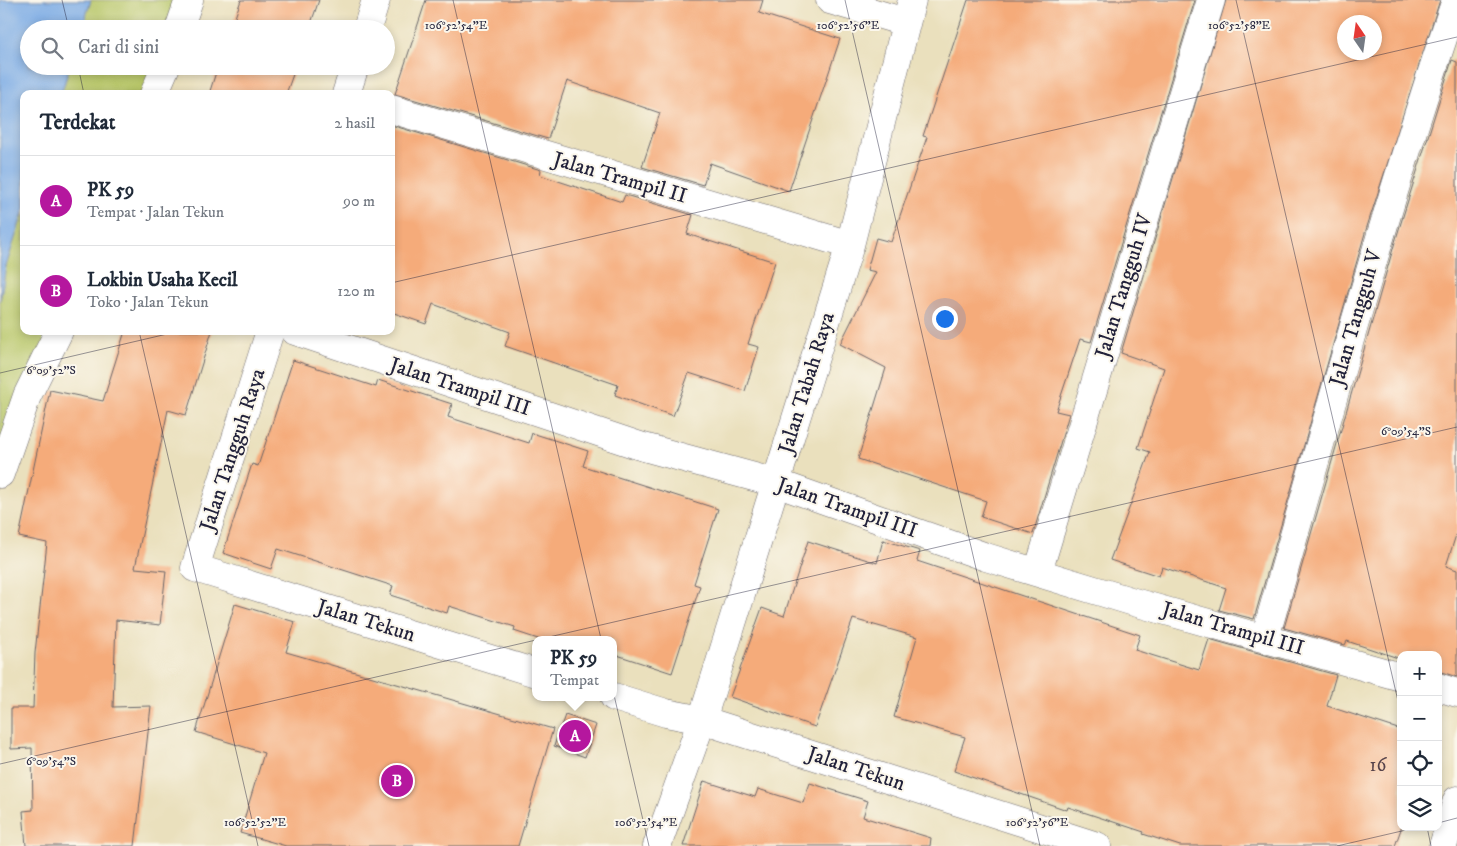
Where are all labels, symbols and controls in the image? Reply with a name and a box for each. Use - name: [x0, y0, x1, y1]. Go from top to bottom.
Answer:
- north arrow: [1337, 15, 1382, 60]
- text: 106°52'54"E: [425, 18, 488, 33]
- text: 106°52'56"E: [817, 18, 880, 33]
- text: 106°52'58"E: [1208, 18, 1271, 33]
- search box: [20, 20, 395, 75]
- icon: search: [38, 34, 66, 62]
- text: Cari di sini: [78, 36, 159, 59]
- text: Terdekat: [40, 110, 115, 136]
- text: 2 hasil: [334, 113, 375, 133]
- street label: Jalan Trampil II: [548, 146, 690, 210]
- text: PK 59: [87, 179, 134, 202]
- text: A: [51, 191, 61, 211]
- text: 90 m: [343, 191, 375, 211]
- text: Tempat · Jalan Tekun: [87, 202, 224, 222]
- street label: Jalan Tangguh IV: [1089, 210, 1158, 363]
- street label: Jalan Tangguh V: [1324, 246, 1388, 391]
- text: Lokbin Usaha Kecil: [87, 269, 238, 292]
- text: B: [51, 281, 61, 301]
- text: 120 m: [337, 281, 375, 301]
- text: Toko · Jalan Tekun: [87, 292, 209, 312]
- your location: [932, 306, 958, 332]
- street label: Jalan Tabah Raya: [773, 309, 841, 459]
- street label: Jalan Trampil III: [384, 351, 534, 422]
- text: 6°09'52"S: [26, 363, 76, 378]
- street label: Jalan Tangguh Raya: [194, 365, 272, 536]
- text: 6°09'54"S: [1381, 424, 1431, 439]
- street label: Jalan Trampil III: [772, 471, 921, 544]
- street label: Jalan Tekun: [312, 593, 418, 648]
- street label: Jalan Trampil III: [1157, 596, 1307, 662]
- popup: [532, 636, 617, 701]
- text: PK 59: [550, 647, 597, 670]
- map controls: [1397, 651, 1442, 831]
- button: +: [1397, 651, 1442, 696]
- text: Tempat: [550, 670, 599, 690]
- button: −: [1397, 696, 1442, 741]
- pin: A: [559, 717, 591, 755]
- street label: Jalan Tekun: [802, 740, 908, 797]
- button: locate: [1397, 741, 1442, 786]
- text: 6°09'54"S: [26, 754, 76, 769]
- house number: 16: [1370, 754, 1388, 777]
- pin: B: [381, 762, 413, 800]
- button: layers: [1397, 786, 1442, 831]
- text: 106°52'52"E: [224, 815, 287, 830]
- text: 106°52'54"E: [615, 815, 678, 830]
- text: 106°52'56"E: [1006, 815, 1069, 830]

